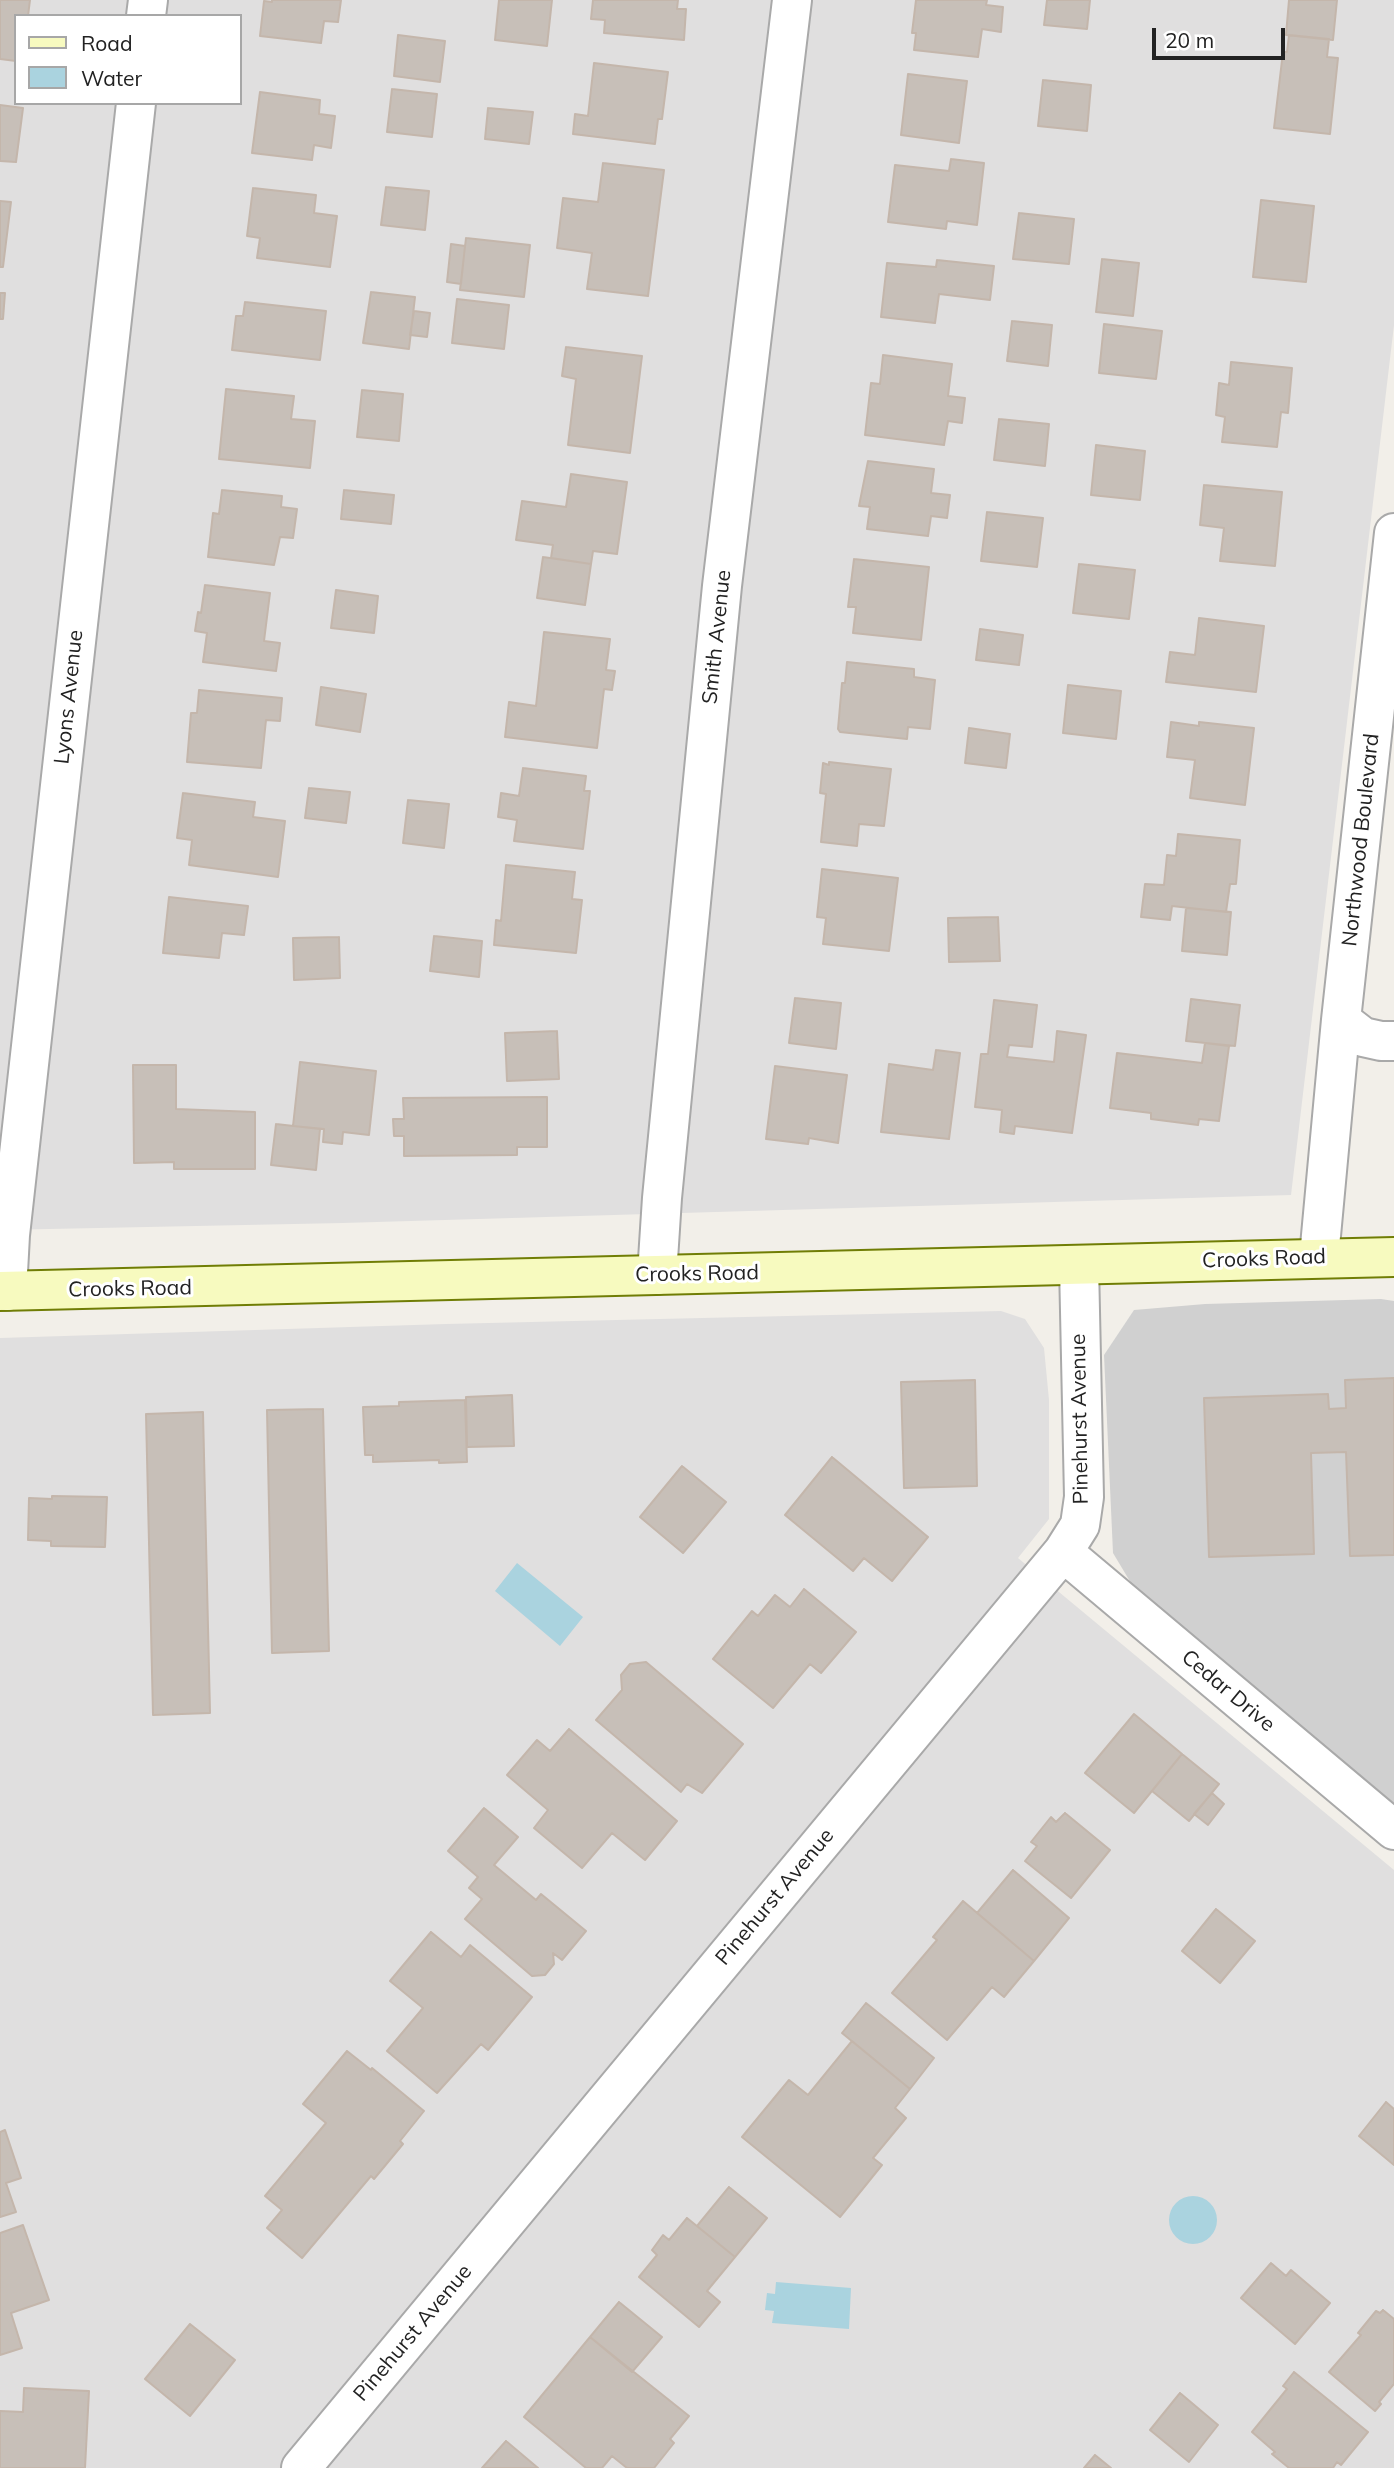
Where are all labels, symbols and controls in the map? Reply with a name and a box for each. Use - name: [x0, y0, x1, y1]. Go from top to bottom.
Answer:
- legend: [14, 14, 242, 105]
- scale bar: [1156, 14, 1289, 58]
- text: 20 m: [1165, 27, 1214, 53]
- text: Road: [81, 30, 132, 56]
- text: Water: [81, 65, 142, 91]
- street label: Smith Avenue: [697, 569, 737, 705]
- street label: Lyons Avenue: [49, 629, 89, 765]
- street label: Northwood Boulevard: [1337, 732, 1385, 948]
- street label: Crooks Road: [1202, 1244, 1326, 1274]
- street label: Crooks Road: [635, 1260, 759, 1288]
- street label: Crooks Road: [68, 1275, 192, 1303]
- street label: Pinehurst Avenue: [1066, 1333, 1094, 1505]
- street label: Cedar Drive: [1176, 1645, 1280, 1737]
- street label: Pinehurst Avenue: [711, 1824, 839, 1970]
- street label: Pinehurst Avenue: [349, 2260, 477, 2406]

